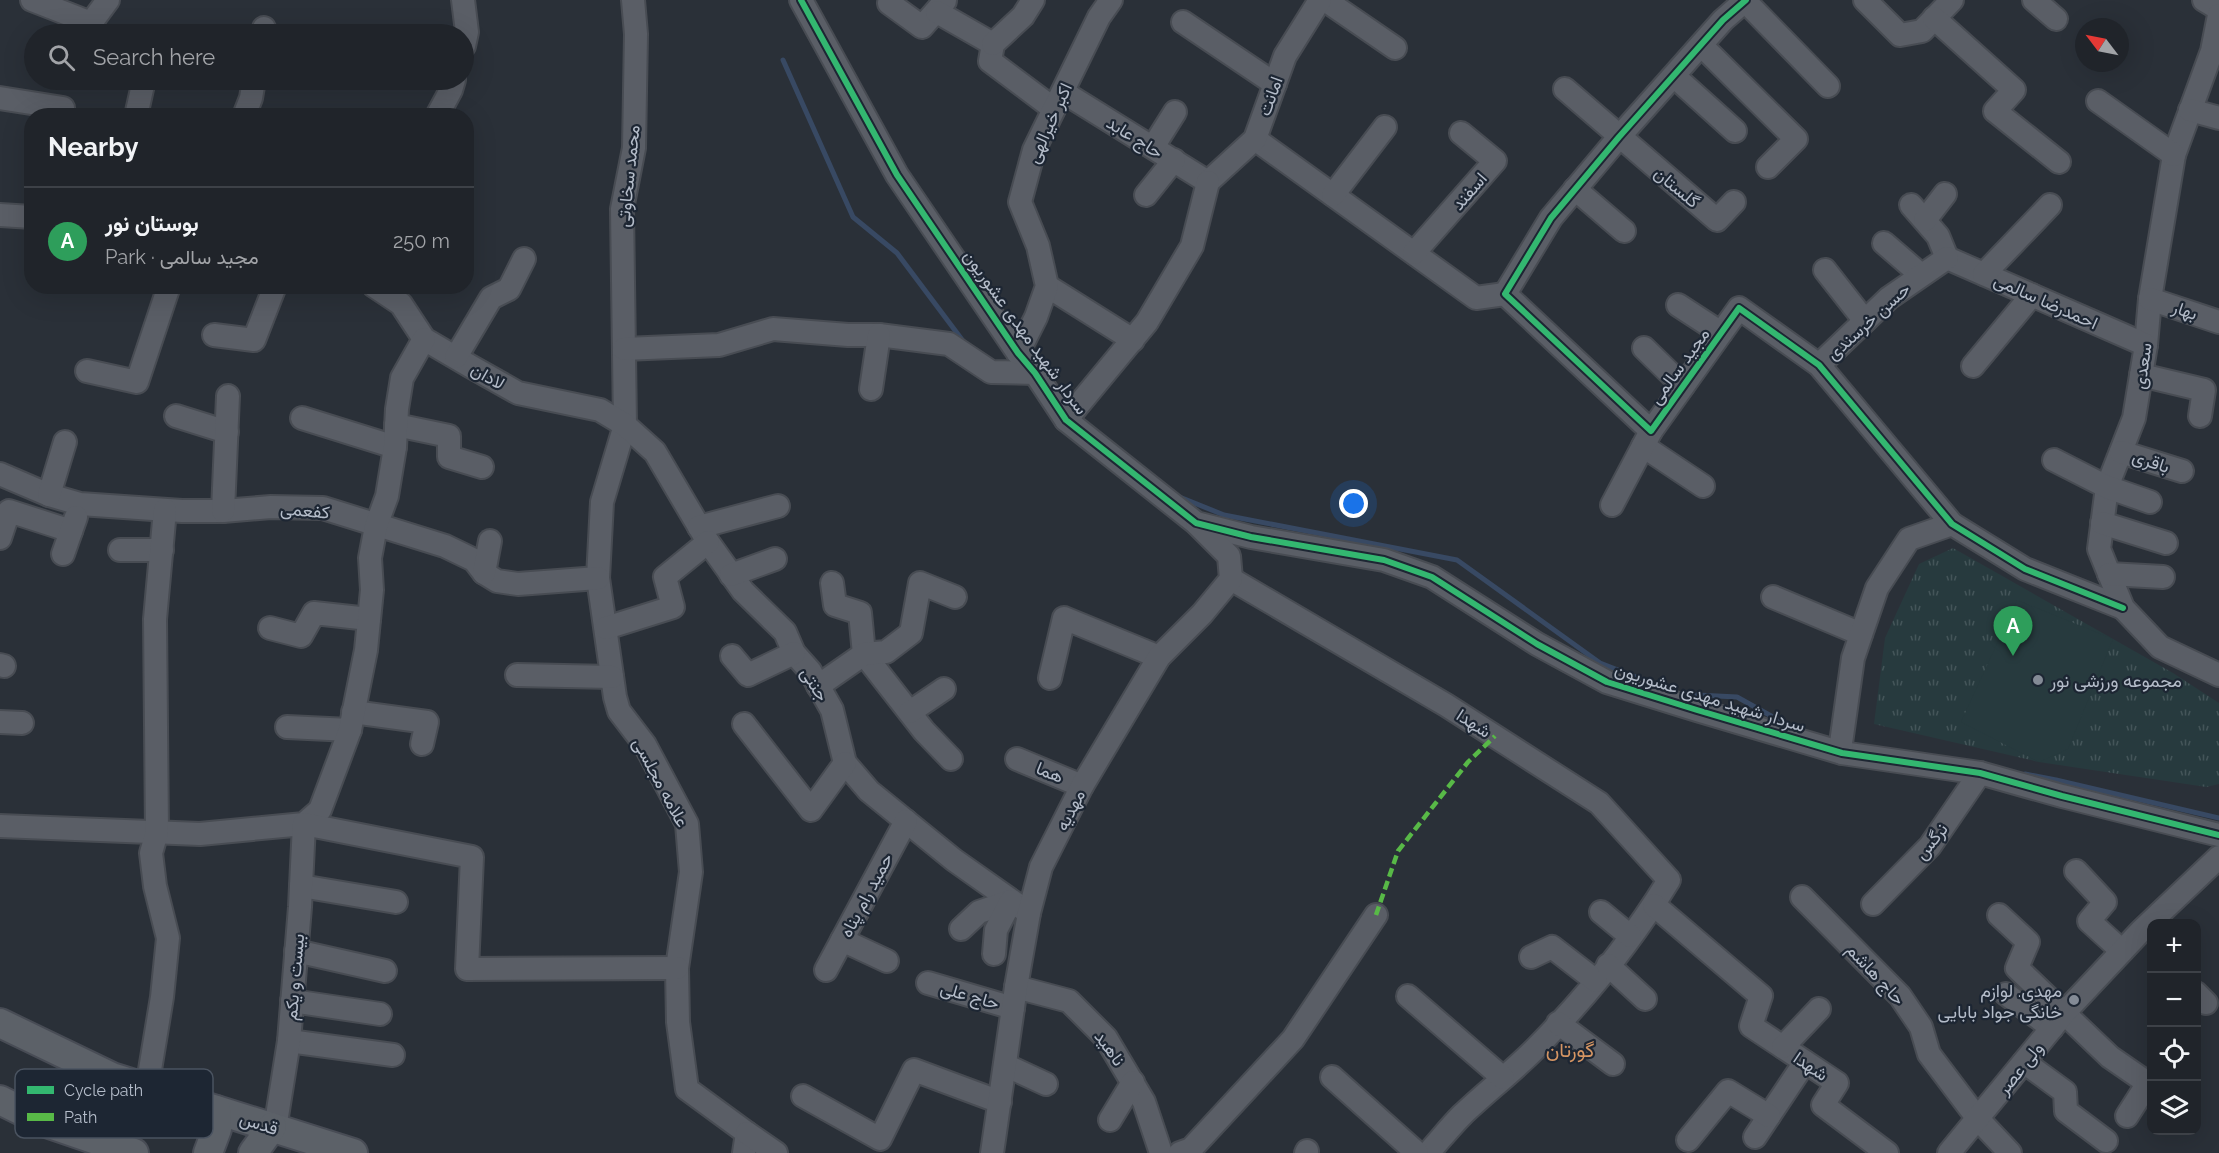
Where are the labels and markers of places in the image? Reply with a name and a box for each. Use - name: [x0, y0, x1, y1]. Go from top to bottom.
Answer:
- pin: A: [1994, 606, 2032, 656]
- place label: مجموعه ورزشی نور: [2049, 670, 2182, 692]
- marker: مجموعه ورزشی نور: [2031, 673, 2045, 687]
- place label: مهدی. لوازم خانگی جواد بابایی: [1937, 980, 2062, 1023]
- marker: مهدی. لوازم خانگی جواد بابایی: [2067, 993, 2081, 1007]

